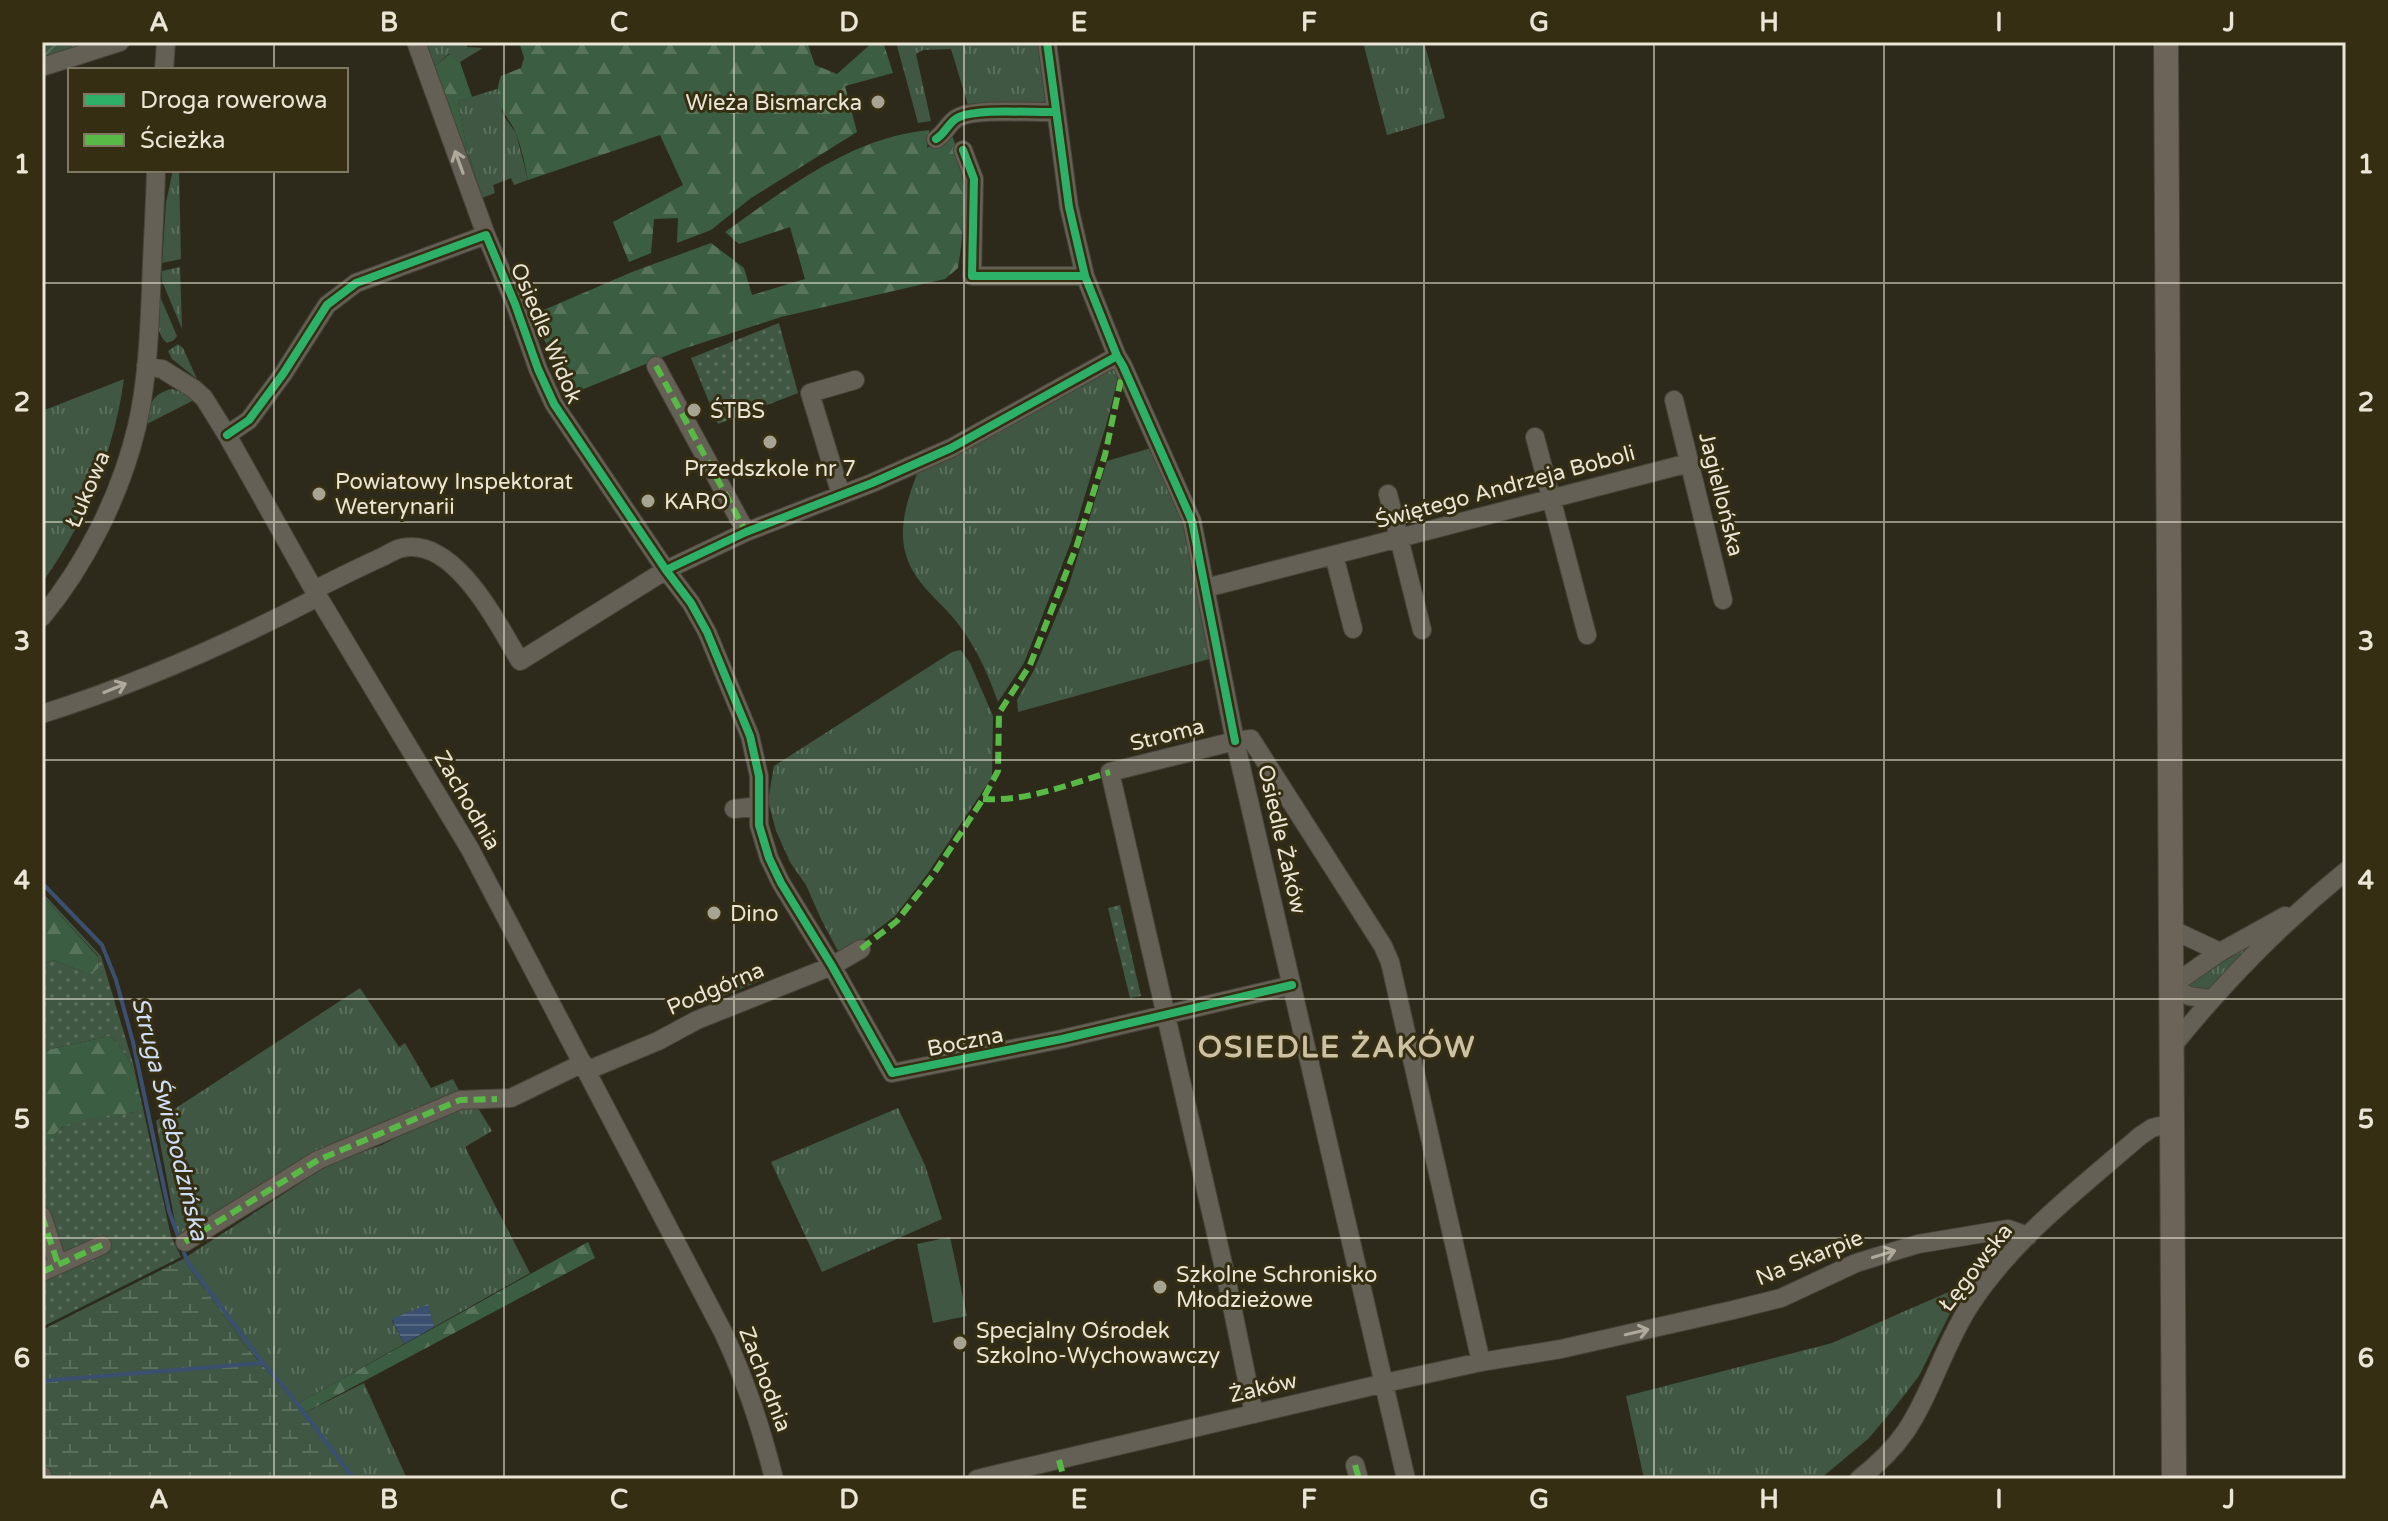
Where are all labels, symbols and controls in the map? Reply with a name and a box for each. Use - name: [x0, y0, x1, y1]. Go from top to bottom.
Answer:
- text: A: [149, 7, 169, 38]
- text: B: [380, 7, 398, 38]
- text: C: [610, 7, 628, 38]
- text: D: [839, 7, 859, 38]
- text: E: [1071, 7, 1087, 38]
- text: F: [1301, 7, 1317, 38]
- text: G: [1529, 7, 1549, 38]
- text: H: [1759, 7, 1779, 38]
- text: I: [1995, 7, 2003, 38]
- text: J: [2222, 7, 2235, 38]
- legend: [68, 68, 348, 172]
- text: Droga rowerowa: [140, 86, 327, 115]
- place label: Wieża Bismarcka: [685, 90, 862, 116]
- marker: Wieża Bismarcka: [869, 93, 887, 111]
- text: Ścieżka: [140, 125, 225, 155]
- text: 1: [14, 149, 30, 180]
- text: 1: [2358, 149, 2374, 180]
- one-way arrow: [451, 150, 465, 175]
- street label: Osiedle Widok: [505, 259, 587, 408]
- text: 2: [14, 387, 30, 418]
- text: 2: [2358, 387, 2374, 418]
- place label: ŚTBS: [710, 397, 765, 424]
- marker: ŚTBS: [685, 401, 703, 419]
- street label: Jagiellońska: [1693, 430, 1749, 559]
- marker: Przedszkole nr 7: [761, 433, 779, 451]
- street label: Świętego Andrzeja Boboli: [1372, 439, 1638, 534]
- street label: Łukowa: [60, 447, 116, 532]
- place label: Przedszkole nr 7: [684, 456, 856, 482]
- place label: Powiatowy Inspektorat Weterynarii: [335, 469, 573, 520]
- marker: Powiatowy Inspektorat Weterynarii: [310, 485, 328, 503]
- place label: KARO: [664, 489, 728, 515]
- marker: KARO: [639, 492, 657, 510]
- text: 3: [14, 626, 30, 657]
- text: 3: [2358, 626, 2374, 657]
- one-way arrow: [102, 680, 127, 694]
- street label: Stroma: [1127, 713, 1207, 757]
- street label: Zachodnia: [428, 746, 506, 855]
- street label: Osiedle Żaków: [1252, 762, 1312, 916]
- text: 4: [14, 865, 30, 896]
- text: 4: [2358, 865, 2374, 896]
- place label: Dino: [730, 901, 779, 927]
- marker: Dino: [705, 904, 723, 922]
- street label: Podgórna: [663, 957, 768, 1021]
- water label: Struga Świebodzińska: [125, 994, 214, 1244]
- street label: Boczna: [925, 1022, 1005, 1062]
- district label: OSIEDLE ŻAKÓW: [1198, 1028, 1476, 1066]
- text: 5: [14, 1104, 30, 1135]
- text: 5: [2358, 1104, 2374, 1135]
- street label: Łęgowska: [1933, 1218, 2018, 1317]
- street label: Na Skarpie: [1752, 1225, 1867, 1291]
- one-way arrow: [1870, 1246, 1896, 1261]
- place label: Szkolne Schronisko Młodzieżowe: [1176, 1262, 1377, 1313]
- marker: Szkolne Schronisko Młodzieżowe: [1151, 1278, 1169, 1296]
- place label: Specjalny Ośrodek Szkolno-Wychowawczy: [976, 1318, 1220, 1369]
- street label: Zachodnia: [733, 1323, 797, 1435]
- one-way arrow: [1624, 1324, 1649, 1339]
- marker: Specjalny Ośrodek Szkolno-Wychowawczy: [951, 1334, 969, 1352]
- text: 6: [14, 1343, 30, 1374]
- text: 6: [2358, 1343, 2374, 1374]
- street label: Żaków: [1227, 1368, 1300, 1408]
- text: A: [149, 1484, 169, 1515]
- text: B: [380, 1484, 398, 1515]
- text: C: [610, 1484, 628, 1515]
- text: D: [839, 1484, 859, 1515]
- text: E: [1071, 1484, 1087, 1515]
- text: F: [1301, 1484, 1317, 1515]
- text: G: [1529, 1484, 1549, 1515]
- text: H: [1759, 1484, 1779, 1515]
- text: I: [1995, 1484, 2003, 1515]
- text: J: [2222, 1484, 2235, 1515]

